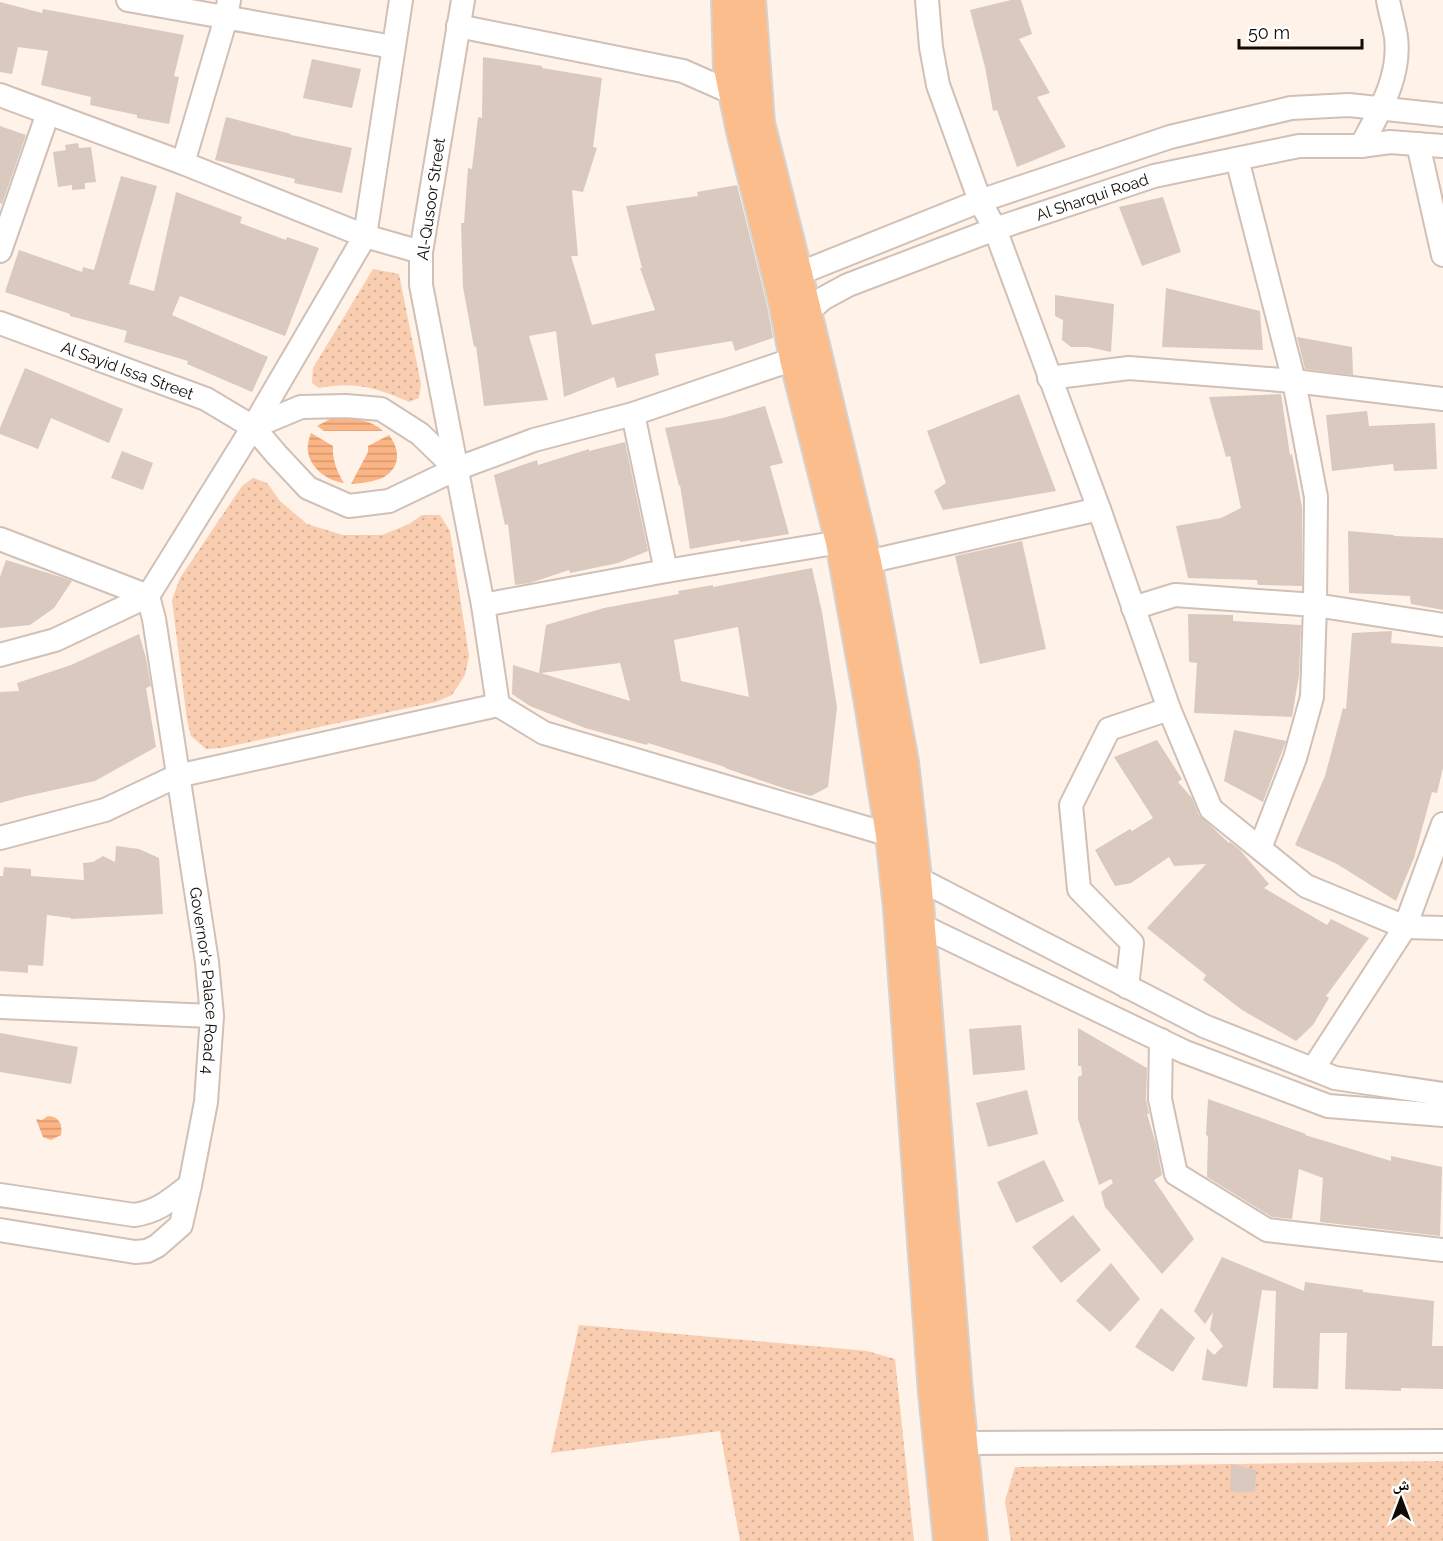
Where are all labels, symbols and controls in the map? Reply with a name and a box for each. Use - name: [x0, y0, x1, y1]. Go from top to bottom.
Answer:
- scale bar: [1239, 12, 1362, 50]
- text: 50 m: [1248, 22, 1290, 43]
- street label: Al-Qusoor Street: [413, 136, 449, 262]
- street label: Al Sharqui Road: [1033, 169, 1151, 224]
- street label: Al Sayid Issa Street: [59, 337, 197, 403]
- street label: Governor's Palace Road 4: [186, 886, 222, 1075]
- north arrow: [1371, 1469, 1431, 1529]
- text: ش: [1393, 1475, 1410, 1494]

